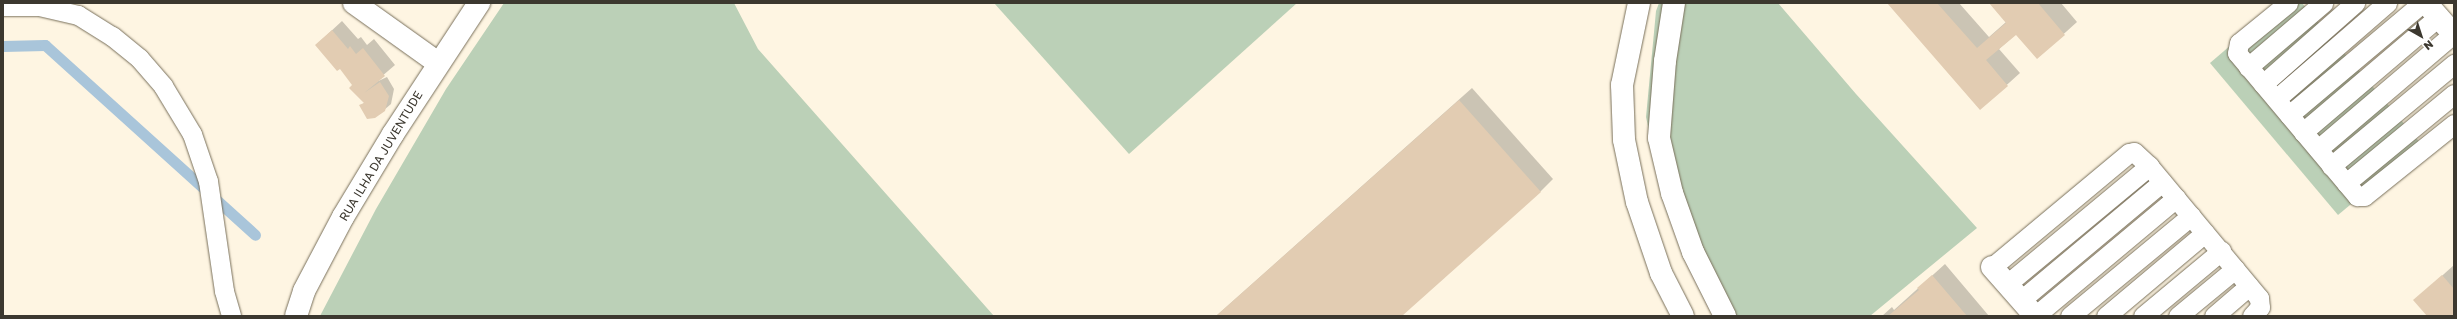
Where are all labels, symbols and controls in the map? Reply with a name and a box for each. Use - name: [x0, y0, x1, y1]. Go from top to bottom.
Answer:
- north arrow: [2401, 16, 2441, 56]
- text: N: [2422, 38, 2436, 53]
- street label: RUA ILHA DA JUVENTUDE: [336, 88, 426, 224]

